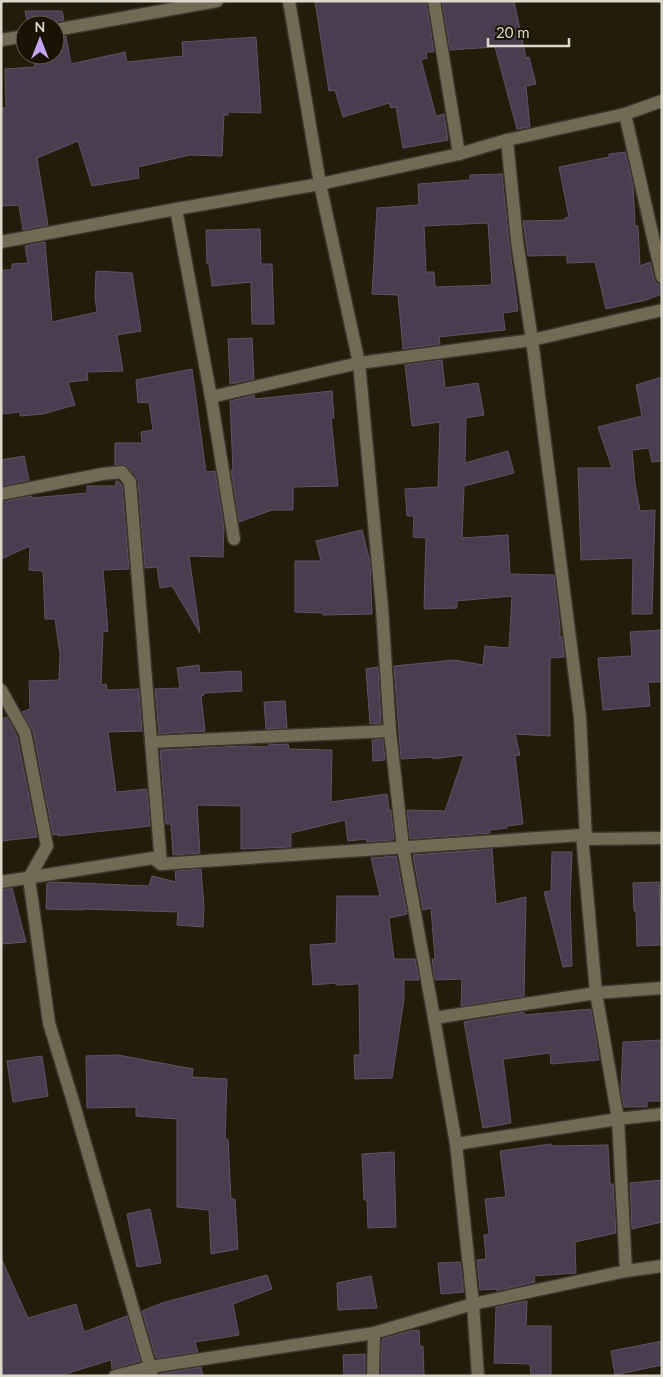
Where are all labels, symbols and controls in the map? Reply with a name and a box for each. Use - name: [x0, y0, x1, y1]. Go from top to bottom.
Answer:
- north arrow: [15, 15, 65, 65]
- scale bar: [488, 15, 569, 47]
- text: N: [35, 18, 45, 35]
- text: 20 m: [496, 23, 530, 41]

